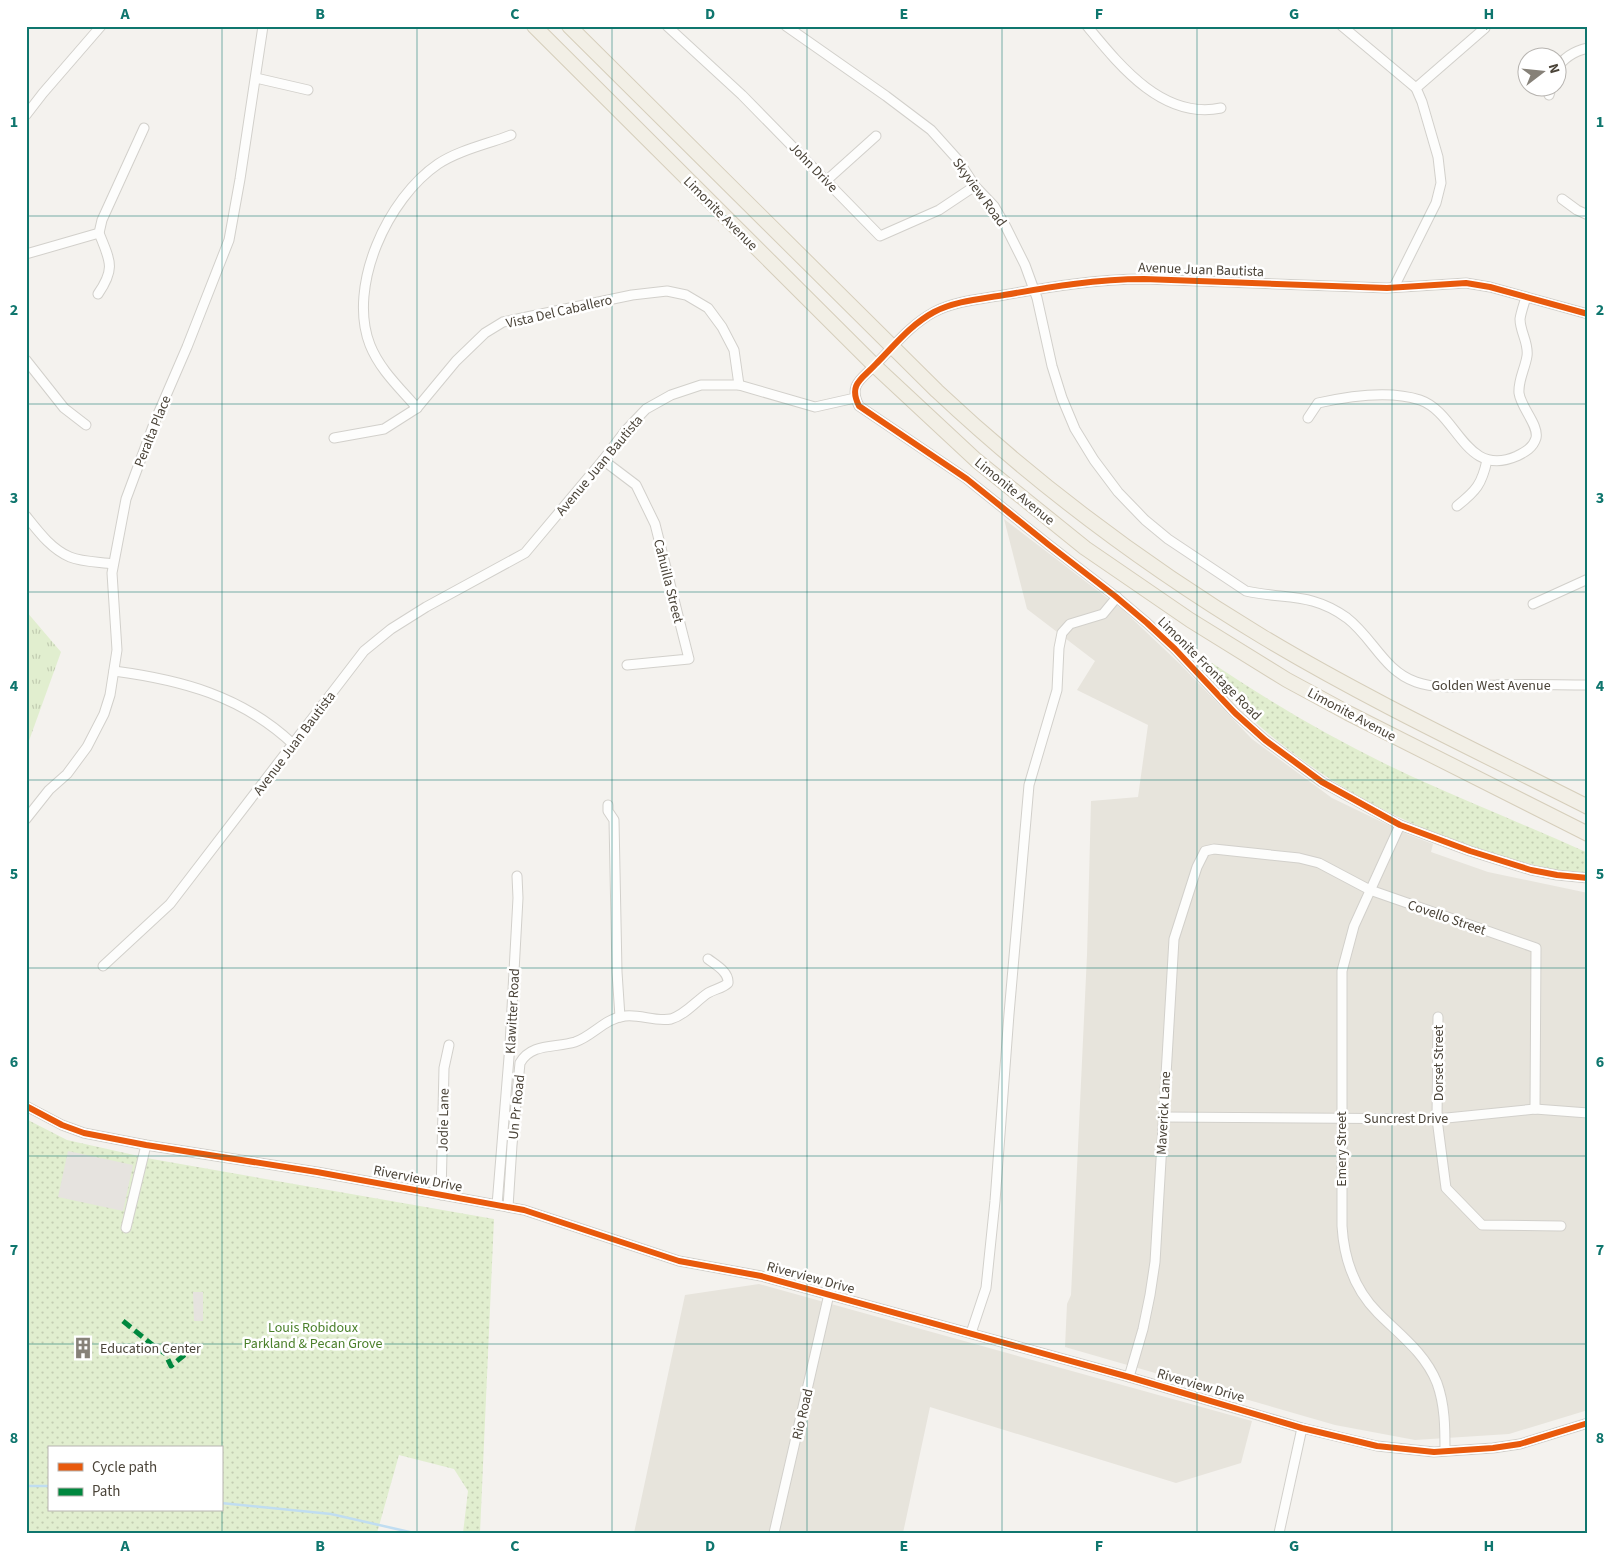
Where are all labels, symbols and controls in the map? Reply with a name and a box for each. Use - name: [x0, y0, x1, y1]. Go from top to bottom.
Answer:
- text: A: [119, 3, 130, 25]
- text: B: [315, 3, 325, 25]
- text: C: [510, 3, 520, 25]
- text: D: [705, 3, 715, 25]
- text: E: [900, 3, 908, 25]
- text: F: [1095, 3, 1103, 25]
- text: G: [1289, 3, 1299, 25]
- text: H: [1484, 3, 1494, 25]
- north arrow: [1516, 48, 1566, 98]
- text: N: [1543, 61, 1564, 76]
- text: 1: [10, 111, 18, 133]
- text: 1: [1596, 111, 1604, 133]
- street label: John Drive: [784, 138, 842, 197]
- street label: Skyview Road: [947, 154, 1011, 231]
- street label: Limonite Avenue: [679, 172, 762, 255]
- street label: Avenue Juan Bautista: [1138, 258, 1264, 282]
- street label: Vista Del Caballero: [504, 290, 614, 334]
- text: 2: [10, 299, 18, 321]
- text: 2: [1596, 299, 1604, 321]
- street label: Peralta Place: [130, 393, 176, 470]
- street label: Avenue Juan Bautista: [552, 411, 648, 520]
- street label: Limonite Avenue: [970, 453, 1059, 530]
- text: 3: [10, 487, 18, 509]
- text: 3: [1596, 487, 1604, 509]
- street label: Cahuilla Street: [648, 537, 688, 626]
- street label: Limonite Frontage Road: [1153, 612, 1266, 725]
- text: 4: [10, 675, 19, 697]
- text: 4: [1596, 675, 1605, 697]
- street label: Golden West Avenue: [1431, 676, 1551, 696]
- street label: Limonite Avenue: [1304, 683, 1400, 747]
- street label: Avenue Juan Bautista: [249, 687, 341, 800]
- text: 5: [10, 863, 18, 885]
- text: 5: [1596, 863, 1604, 885]
- street label: Covello Street: [1405, 895, 1489, 941]
- street label: Klawitter Road: [501, 968, 525, 1054]
- street label: Dorset Street: [1429, 1025, 1449, 1101]
- text: 6: [10, 1051, 18, 1073]
- text: 6: [1596, 1051, 1604, 1073]
- street label: Maverick Lane: [1152, 1071, 1176, 1155]
- street label: Un Pr Road: [504, 1074, 530, 1141]
- street label: Jodie Lane: [433, 1088, 455, 1152]
- street label: Suncrest Drive: [1364, 1109, 1448, 1129]
- street label: Emery Street: [1332, 1111, 1352, 1187]
- street label: Riverview Drive: [372, 1161, 464, 1197]
- text: 7: [10, 1239, 18, 1261]
- text: 7: [1596, 1239, 1604, 1261]
- street label: Riverview Drive: [765, 1257, 857, 1299]
- park label: Louis Robidoux Parkland & Pecan Grove: [244, 1318, 383, 1354]
- building icon: Education Center: [70, 1335, 96, 1361]
- place label: Education Center: [100, 1339, 201, 1359]
- street label: Riverview Drive: [1155, 1364, 1247, 1408]
- street label: Rio Road: [787, 1387, 819, 1442]
- text: 8: [10, 1427, 18, 1449]
- text: 8: [1596, 1427, 1604, 1449]
- legend: [48, 1446, 222, 1512]
- text: Cycle path: [92, 1457, 157, 1478]
- text: Path: [92, 1481, 120, 1502]
- text: A: [119, 1535, 130, 1557]
- text: B: [315, 1535, 325, 1557]
- text: C: [510, 1535, 520, 1557]
- text: D: [705, 1535, 715, 1557]
- text: E: [900, 1535, 908, 1557]
- text: F: [1095, 1535, 1103, 1557]
- text: G: [1289, 1535, 1299, 1557]
- text: H: [1484, 1535, 1494, 1557]

